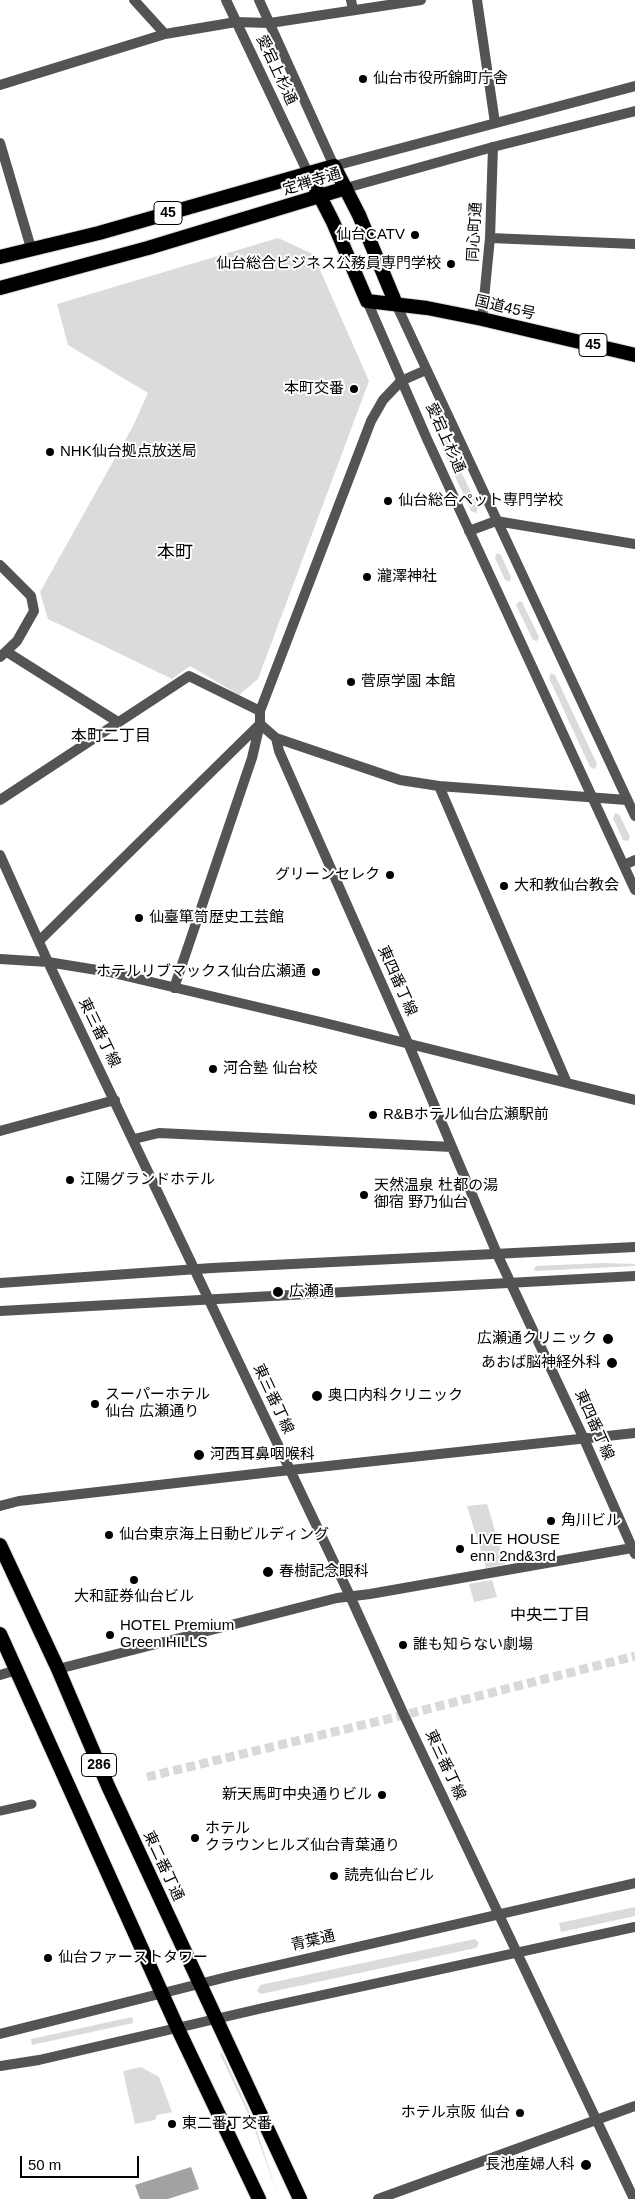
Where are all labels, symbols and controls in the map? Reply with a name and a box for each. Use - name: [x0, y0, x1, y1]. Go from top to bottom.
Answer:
- street label: 愛宕上杉通: [252, 32, 300, 108]
- place label: 仙台市役所錦町庁舎: [373, 70, 508, 88]
- marker: 仙台市役所錦町庁舎: [357, 73, 369, 85]
- street label: 定禅寺通: [281, 165, 343, 199]
- road number: 45: [154, 202, 182, 224]
- street label: 同心町通: [464, 202, 486, 262]
- place label: 仙台CATV: [336, 226, 405, 244]
- marker: 仙台CATV: [409, 229, 421, 241]
- place label: 仙台総合ビジネス公務員専門学校: [216, 255, 441, 273]
- marker: 仙台総合ビジネス公務員専門学校: [445, 258, 457, 270]
- street label: 国道45号: [473, 292, 537, 324]
- road number: 45: [579, 334, 607, 356]
- place label: 本町交番: [284, 380, 344, 398]
- marker: 本町交番: [348, 383, 360, 395]
- street label: 愛宕上杉通: [422, 400, 468, 476]
- place label: NHK仙台拠点放送局: [60, 443, 197, 461]
- marker: NHK仙台拠点放送局: [44, 446, 56, 458]
- place label: 仙台総合ペット専門学校: [398, 492, 563, 510]
- marker: 仙台総合ペット専門学校: [382, 495, 394, 507]
- district label: 本町: [157, 542, 193, 564]
- place label: 瀧澤神社: [377, 568, 437, 586]
- marker: 瀧澤神社: [361, 571, 373, 583]
- place label: 菅原学園 本館: [361, 673, 455, 691]
- marker: 菅原学園 本館: [345, 676, 357, 688]
- district label: 本町二丁目: [71, 727, 151, 747]
- place label: グリーンセレク: [275, 866, 380, 884]
- marker: グリーンセレク: [384, 869, 396, 881]
- place label: 大和教仙台教会: [514, 877, 619, 895]
- marker: 大和教仙台教会: [498, 880, 510, 892]
- place label: 仙臺箪笥歴史工芸館: [149, 909, 284, 927]
- marker: 仙臺箪笥歴史工芸館: [133, 912, 145, 924]
- street label: 東四番丁線: [374, 943, 420, 1019]
- place label: ホテルリブマックス仙台広瀬通: [96, 963, 306, 981]
- marker: ホテルリブマックス仙台広瀬通: [310, 966, 322, 978]
- street label: 東三番丁線: [74, 995, 124, 1071]
- place label: 河合塾 仙台校: [223, 1060, 317, 1078]
- marker: 河合塾 仙台校: [207, 1063, 219, 1075]
- place label: R&Bホテル仙台広瀬駅前: [383, 1106, 549, 1124]
- marker: R&Bホテル仙台広瀬駅前: [367, 1109, 379, 1121]
- place label: 江陽グランドホテル: [80, 1171, 215, 1189]
- marker: 江陽グランドホテル: [64, 1174, 76, 1186]
- place label: 天然温泉 杜都の湯 御宿 野乃仙台: [374, 1177, 498, 1212]
- marker: 天然温泉 杜都の湯 御宿 野乃仙台: [358, 1189, 370, 1201]
- place label: 広瀬通: [289, 1283, 334, 1301]
- marker: 広瀬通: [271, 1285, 285, 1299]
- place label: 広瀬通クリニック: [477, 1330, 597, 1348]
- marker: 広瀬通クリニック: [601, 1332, 615, 1346]
- place label: あおば脳神経外科: [481, 1354, 601, 1372]
- marker: あおば脳神経外科: [605, 1356, 619, 1370]
- street label: 東三番丁線: [249, 1361, 297, 1437]
- place label: スーパーホテル 仙台 広瀬通り: [105, 1386, 210, 1421]
- place label: 奥口内科クリニック: [328, 1387, 463, 1405]
- street label: 東四番丁線: [571, 1387, 617, 1463]
- marker: 奥口内科クリニック: [310, 1389, 324, 1403]
- marker: スーパーホテル 仙台 広瀬通り: [89, 1398, 101, 1410]
- place label: 河西耳鼻咽喉科: [210, 1446, 315, 1464]
- marker: 河西耳鼻咽喉科: [192, 1448, 206, 1462]
- place label: 角川ビル: [561, 1512, 621, 1530]
- marker: 角川ビル: [545, 1515, 557, 1527]
- place label: 仙台東京海上日動ビルディング: [119, 1526, 329, 1544]
- marker: 仙台東京海上日動ビルディング: [103, 1529, 115, 1541]
- place label: LIVE HOUSE enn 2nd&3rd: [470, 1531, 560, 1566]
- marker: LIVE HOUSE enn 2nd&3rd: [454, 1543, 466, 1555]
- place label: 春樹記念眼科: [279, 1563, 369, 1581]
- marker: 春樹記念眼科: [261, 1565, 275, 1579]
- marker: 大和証券仙台ビル: [128, 1574, 140, 1586]
- place label: 大和証券仙台ビル: [74, 1588, 194, 1606]
- district label: 中央二丁目: [510, 1606, 590, 1626]
- place label: HOTEL Premium Green HILLS: [120, 1617, 234, 1652]
- marker: HOTEL Premium Green HILLS: [104, 1629, 116, 1641]
- place label: 誰も知らない劇場: [413, 1636, 533, 1654]
- marker: 誰も知らない劇場: [397, 1639, 409, 1651]
- street label: 東三番丁線: [421, 1727, 469, 1803]
- road number: 286: [82, 1754, 116, 1776]
- place label: 新天馬町中央通りビル: [222, 1786, 372, 1804]
- marker: 新天馬町中央通りビル: [376, 1789, 388, 1801]
- place label: ホテル クラウンヒルズ仙台青葉通り: [205, 1820, 400, 1855]
- street label: 東二番丁通: [139, 1828, 187, 1904]
- marker: ホテル クラウンヒルズ仙台青葉通り: [189, 1832, 201, 1844]
- place label: 読売仙台ビル: [344, 1867, 434, 1885]
- marker: 読売仙台ビル: [328, 1870, 340, 1882]
- street label: 青葉通: [289, 1927, 337, 1955]
- place label: 仙台ファーストタワー: [58, 1949, 208, 1967]
- marker: 仙台ファーストタワー: [42, 1952, 54, 1964]
- place label: ホテル京阪 仙台: [401, 2104, 510, 2122]
- marker: ホテル京阪 仙台: [514, 2107, 526, 2119]
- place label: 東二番丁交番: [182, 2115, 272, 2133]
- marker: 東二番丁交番: [166, 2118, 178, 2130]
- scale bar: [22, 2146, 141, 2178]
- text: 50 m: [28, 2156, 61, 2173]
- place label: 長池産婦人科: [485, 2156, 575, 2174]
- marker: 長池産婦人科: [579, 2158, 593, 2172]

